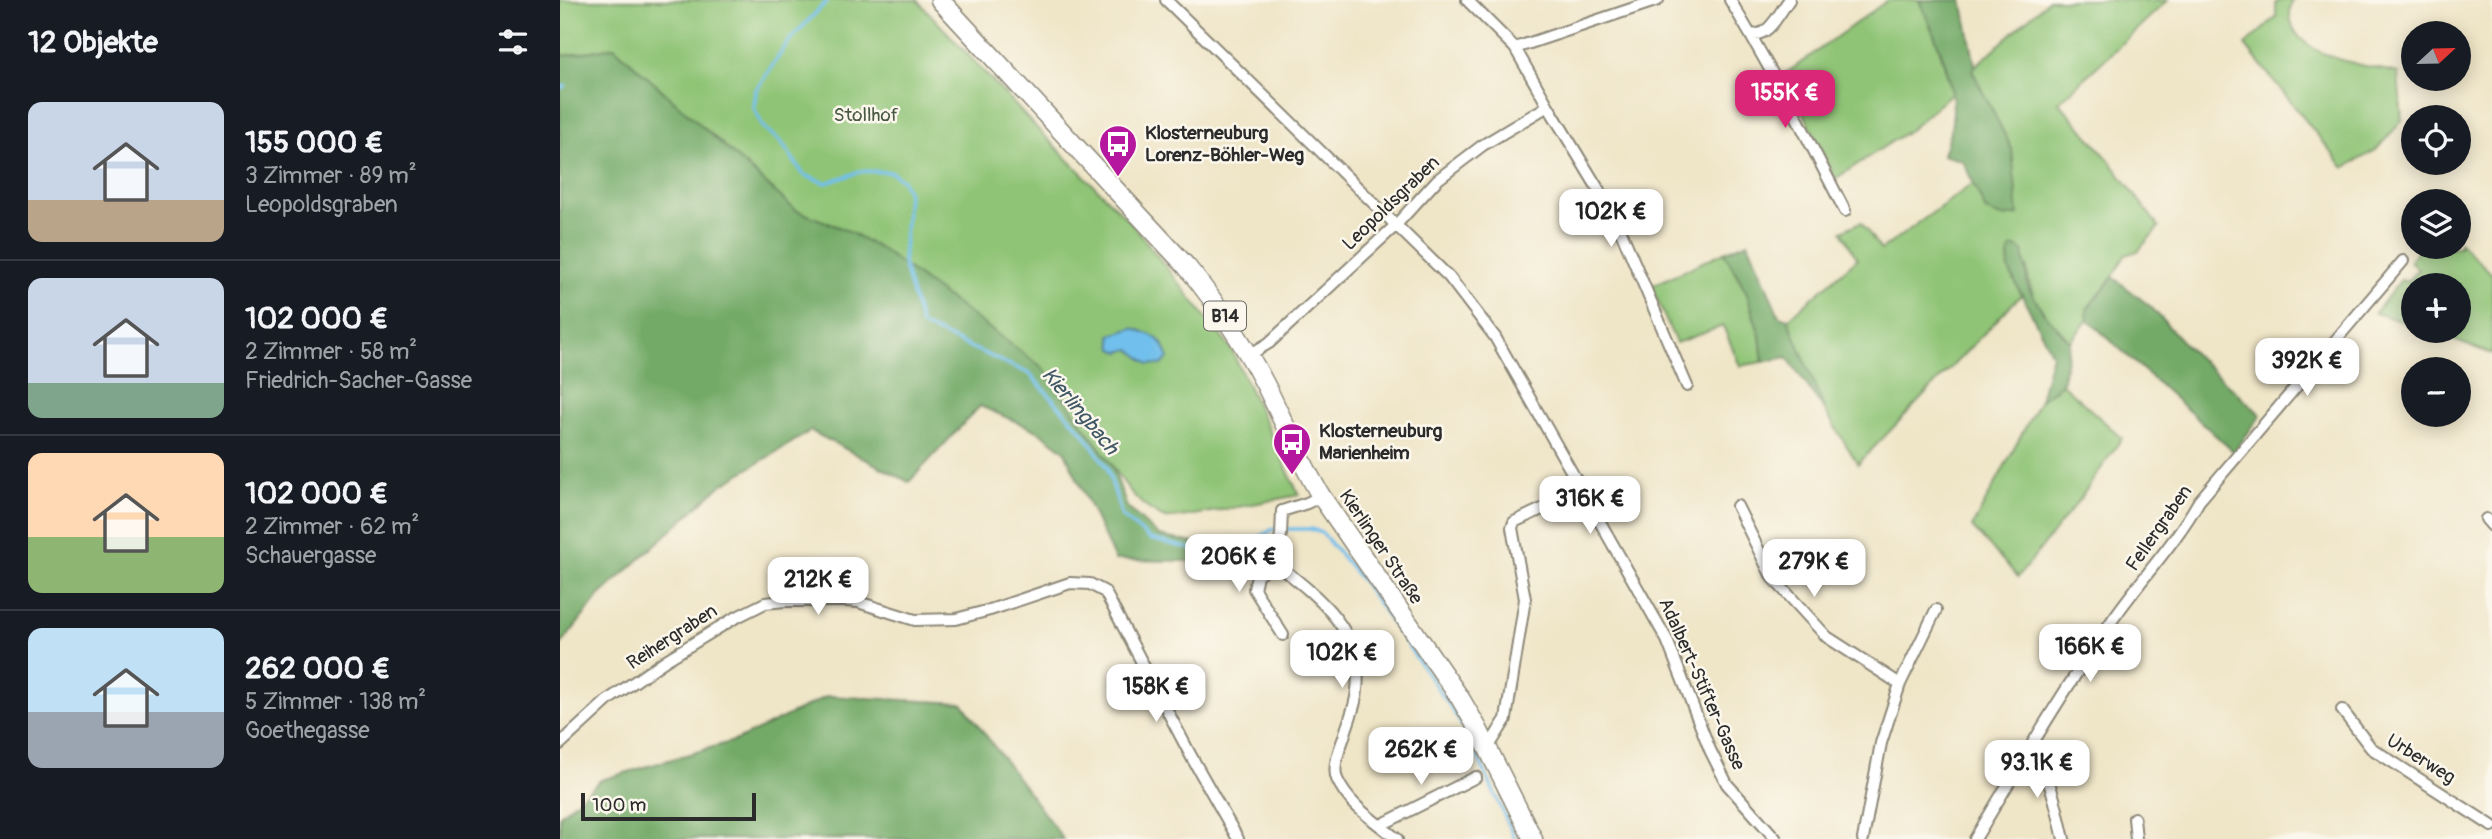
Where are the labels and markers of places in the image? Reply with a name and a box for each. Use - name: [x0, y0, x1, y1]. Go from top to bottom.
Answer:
- pin: 155K €: [1728, 71, 1842, 130]
- place label: Klosterneuburg Lorenz-Böhler-Weg: [1145, 121, 1304, 167]
- bus stop icon: Klosterneuburg Lorenz-Böhler-Weg: [1097, 123, 1139, 178]
- pin: 102K €: [1554, 190, 1668, 249]
- pin: 392K €: [2250, 338, 2364, 398]
- place label: Klosterneuburg Marienheim: [1319, 419, 1443, 465]
- bus stop icon: Klosterneuburg Marienheim: [1271, 421, 1313, 476]
- pin: 316K €: [1533, 476, 1647, 536]
- pin: 206K €: [1182, 534, 1296, 594]
- pin: 279K €: [1757, 540, 1871, 599]
- pin: 212K €: [761, 558, 875, 617]
- pin: 166K €: [2033, 624, 2147, 684]
- pin: 102K €: [1285, 630, 1399, 690]
- pin: 158K €: [1099, 664, 1213, 724]
- pin: 262K €: [1364, 728, 1478, 787]
- pin: 93.1K €: [1972, 740, 2102, 800]

